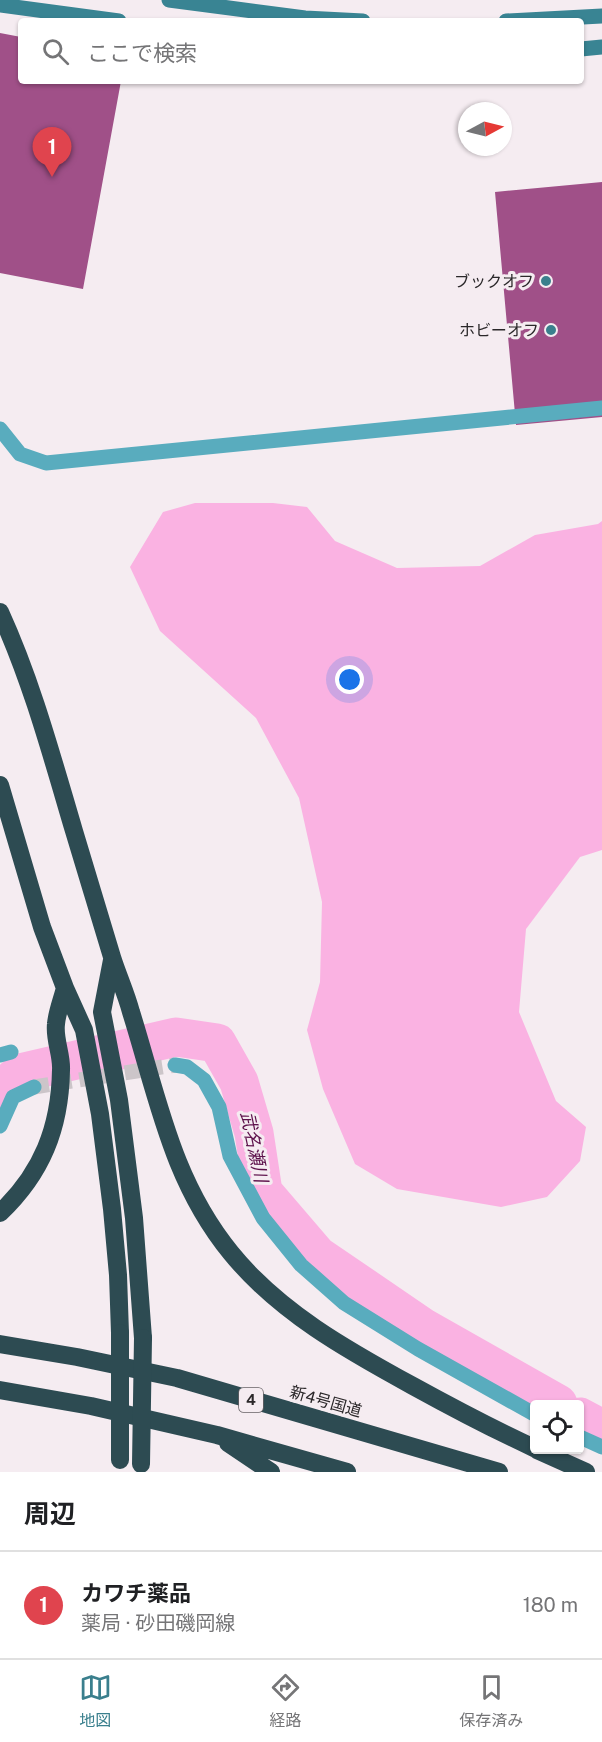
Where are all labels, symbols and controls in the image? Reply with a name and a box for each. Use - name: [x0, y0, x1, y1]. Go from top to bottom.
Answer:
- search box: [18, 18, 584, 84]
- icon: search: [39, 35, 72, 68]
- text: ここで検索: [87, 40, 197, 66]
- north arrow: [458, 102, 512, 156]
- pin: 1: [32, 128, 72, 177]
- place label: ブックオフ: [454, 272, 534, 291]
- marker: ブックオフ: [539, 274, 553, 288]
- place label: ホビーオフ: [459, 321, 539, 340]
- marker: ホビーオフ: [544, 323, 558, 337]
- your location: [335, 665, 364, 694]
- water label: 武名瀬川: [237, 1109, 273, 1186]
- street label: 新4号国道: [288, 1382, 364, 1421]
- road number: 4: [239, 1388, 263, 1412]
- map controls: [530, 1400, 584, 1454]
- button: locate: [530, 1400, 584, 1454]
- text: 周辺: [24, 1498, 76, 1529]
- text: カワチ薬品: [81, 1580, 191, 1606]
- text: 1: [39, 1593, 48, 1617]
- text: 180 m: [523, 1593, 578, 1617]
- text: 薬局 · 砂田磯岡線: [81, 1611, 235, 1635]
- tab: 地図: [79, 1671, 112, 1731]
- tab: 経路: [269, 1671, 302, 1731]
- tab: 保存済み: [459, 1671, 523, 1731]

